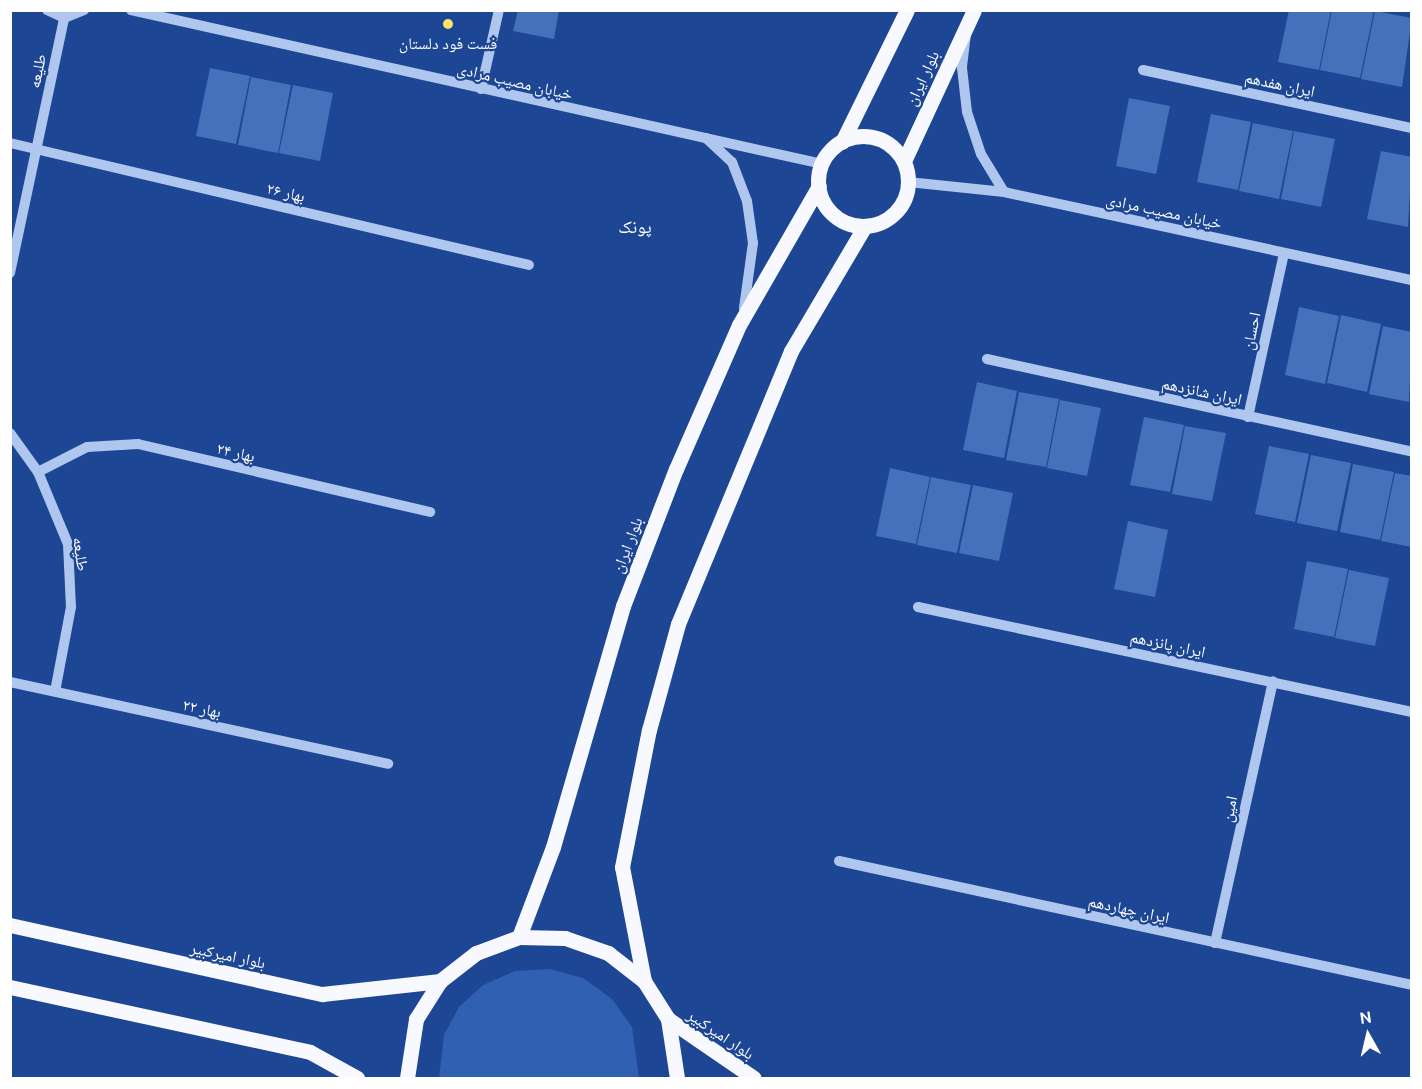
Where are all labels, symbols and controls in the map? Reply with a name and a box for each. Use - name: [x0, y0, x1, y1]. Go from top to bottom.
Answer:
- marker: فست فود دلستان: [441, 17, 455, 31]
- place label: فست فود دلستان: [399, 33, 497, 53]
- street label: بلوار ایران: [901, 47, 943, 109]
- street label: طلیعه: [24, 52, 50, 90]
- street label: خیابان مصیب مرادی: [455, 58, 575, 104]
- street label: ایران هفدهم: [1243, 67, 1317, 101]
- street label: بهار ۲۶: [265, 178, 307, 206]
- street label: خیابان مصیب مرادی: [1104, 189, 1224, 233]
- district label: پونک: [618, 215, 652, 237]
- street label: احسان: [1238, 310, 1264, 352]
- street label: ایران شانزدهم: [1160, 373, 1244, 409]
- street label: بهار ۲۴: [215, 438, 257, 466]
- street label: بلوار ایران: [608, 514, 646, 576]
- street label: طلیعه: [69, 536, 93, 572]
- street label: ایران پانزدهم: [1129, 627, 1207, 661]
- street label: بهار ۲۲: [181, 695, 223, 721]
- street label: امین: [1217, 794, 1241, 824]
- street label: ایران چهاردهم: [1087, 891, 1171, 927]
- street label: بلوار امیرکبیر: [189, 938, 267, 972]
- street label: بلوار امیرکبیر: [684, 1005, 758, 1063]
- north arrow: [1338, 1005, 1398, 1065]
- text: N: [1358, 1007, 1373, 1027]

